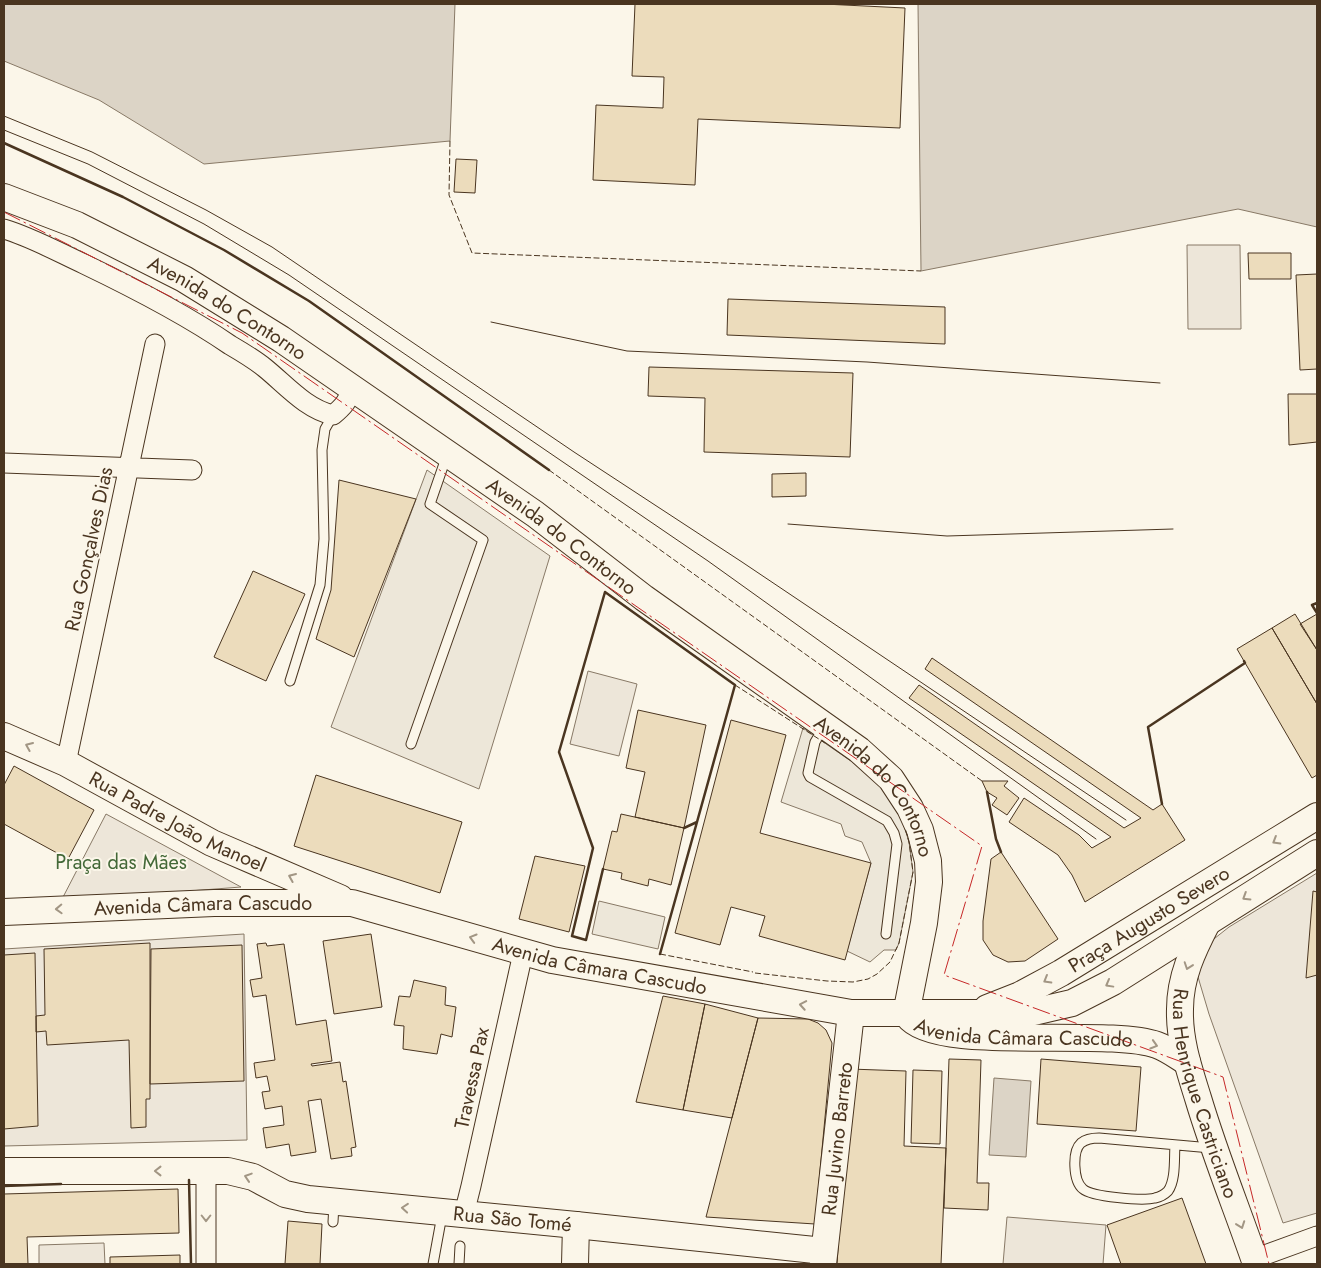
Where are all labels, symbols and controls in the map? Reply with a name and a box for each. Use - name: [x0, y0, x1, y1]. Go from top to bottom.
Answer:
- street label: Avenida do Contorno: [143, 249, 313, 367]
- street label: Rua Gonçalves Dias: [57, 464, 121, 634]
- street label: Avenida do Contorno: [481, 470, 643, 602]
- street label: Avenida do Contorno: [808, 708, 941, 860]
- one-way arrow: [25, 742, 34, 753]
- street label: Rua Padre João Manoel: [84, 764, 271, 879]
- one-way arrow: [1272, 835, 1281, 844]
- park label: Praça das Mães: [55, 848, 187, 877]
- street label: Praça Augusto Severo: [1063, 859, 1235, 980]
- one-way arrow: [288, 873, 296, 883]
- street label: Avenida Câmara Cascudo: [93, 888, 312, 923]
- one-way arrow: [1243, 891, 1252, 901]
- one-way arrow: [55, 904, 63, 915]
- street label: Avenida Câmara Cascudo: [489, 929, 709, 1002]
- one-way arrow: [469, 934, 477, 944]
- one-way arrow: [1184, 961, 1194, 970]
- one-way arrow: [1044, 974, 1053, 984]
- one-way arrow: [1106, 978, 1115, 988]
- street label: Rua Henrique Castriciano: [1165, 987, 1246, 1203]
- one-way arrow: [799, 1000, 808, 1010]
- street label: Avenida Câmara Cascudo: [910, 1010, 1134, 1055]
- street label: Travessa Pax: [447, 1024, 497, 1131]
- one-way arrow: [1150, 1039, 1158, 1049]
- street label: Rua Juvino Barreto: [814, 1060, 860, 1217]
- one-way arrow: [153, 1166, 161, 1176]
- one-way arrow: [244, 1172, 253, 1182]
- street label: Rua São Tomé: [452, 1199, 573, 1239]
- one-way arrow: [401, 1203, 409, 1214]
- one-way arrow: [201, 1214, 211, 1222]
- one-way arrow: [1235, 1220, 1245, 1228]

